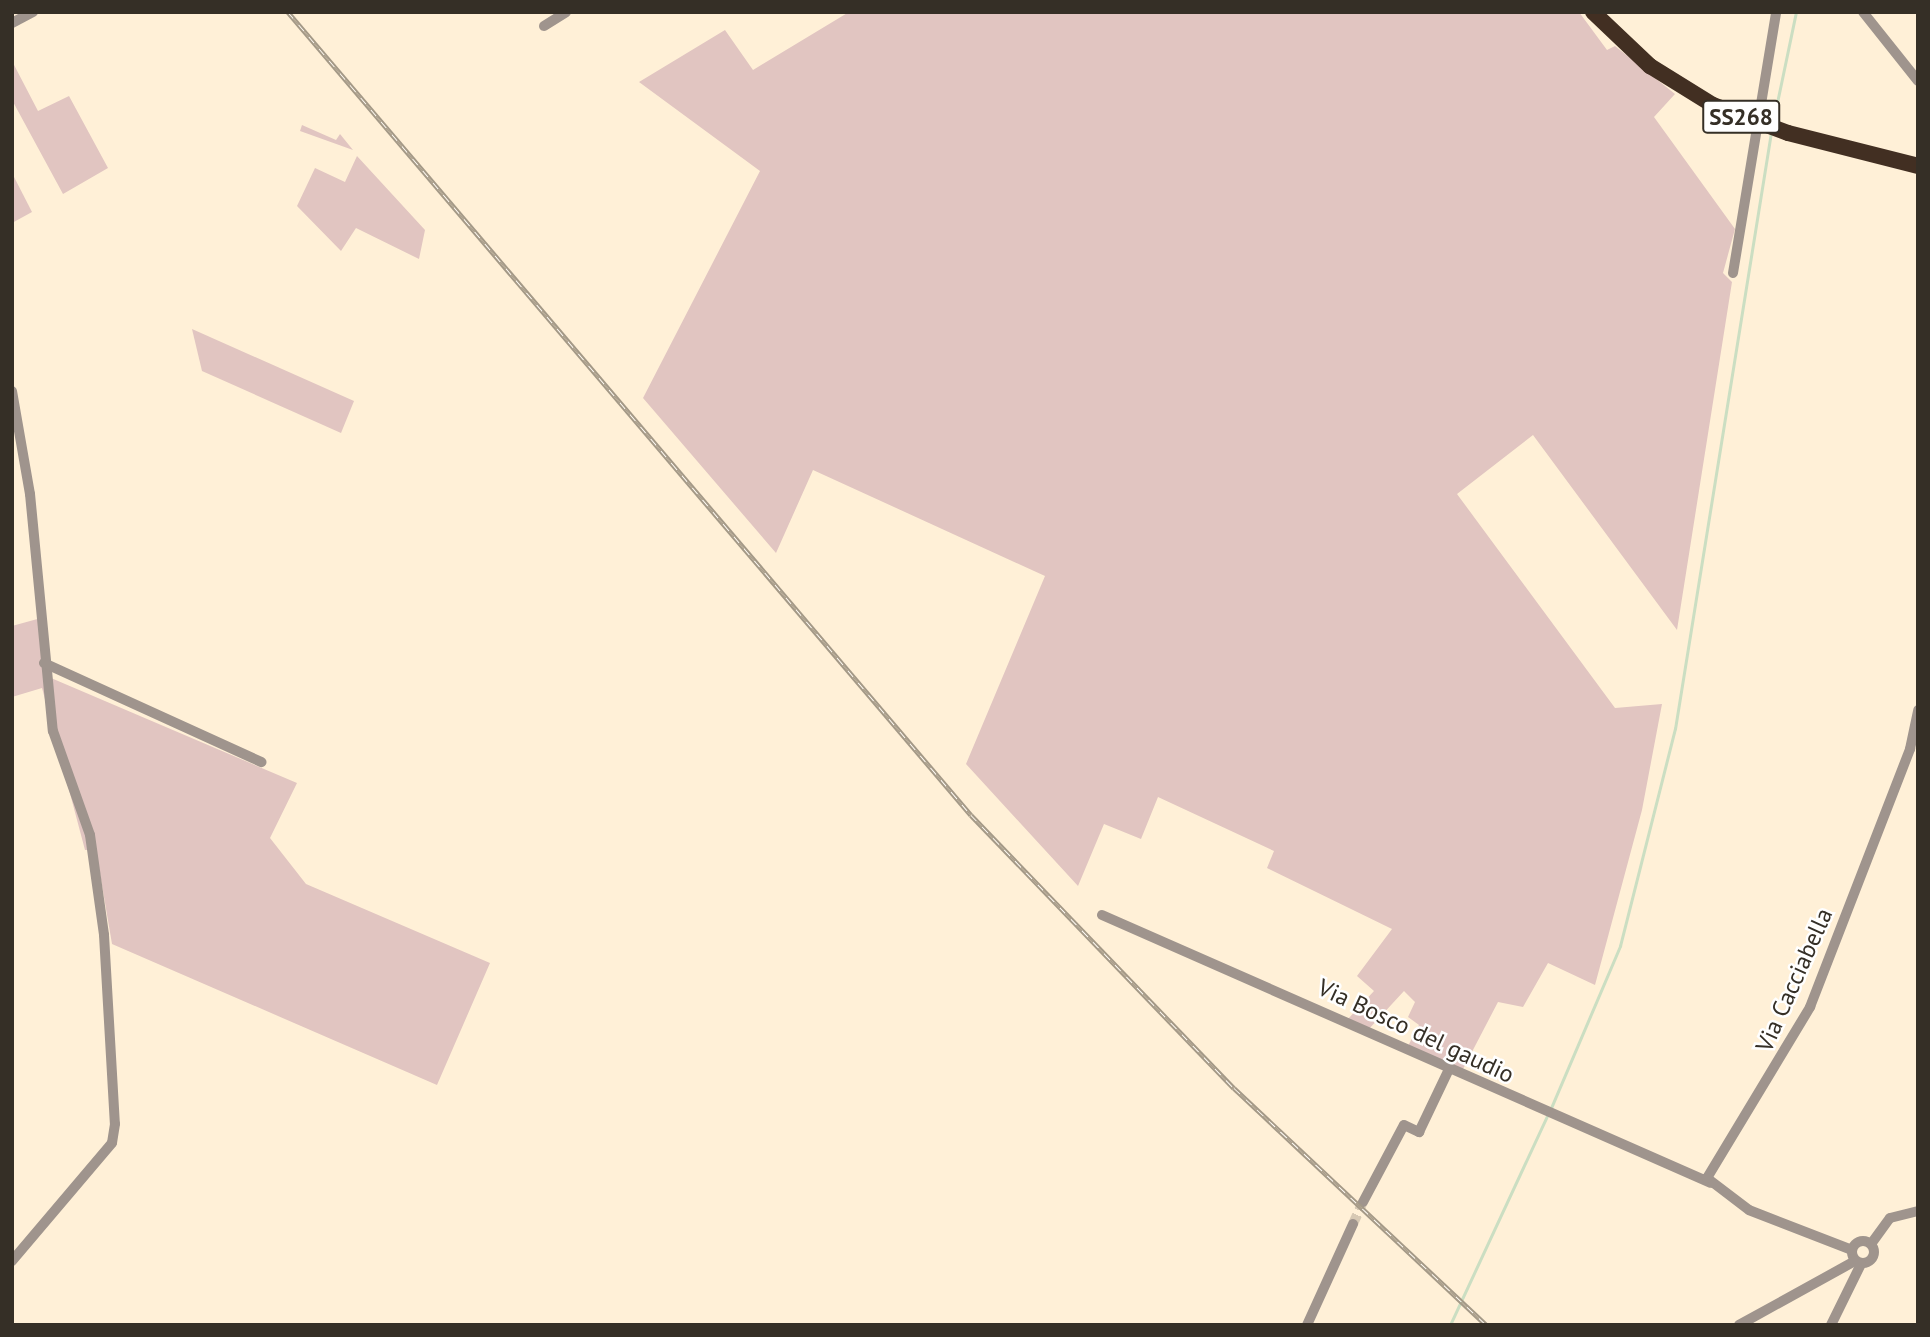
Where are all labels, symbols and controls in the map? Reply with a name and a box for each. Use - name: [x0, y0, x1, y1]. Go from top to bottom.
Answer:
- road number: SS268: [1701, 98, 1781, 136]
- street label: Via Cacciabella: [1750, 904, 1838, 1056]
- street label: Via Bosco del gaudio: [1313, 973, 1519, 1089]

